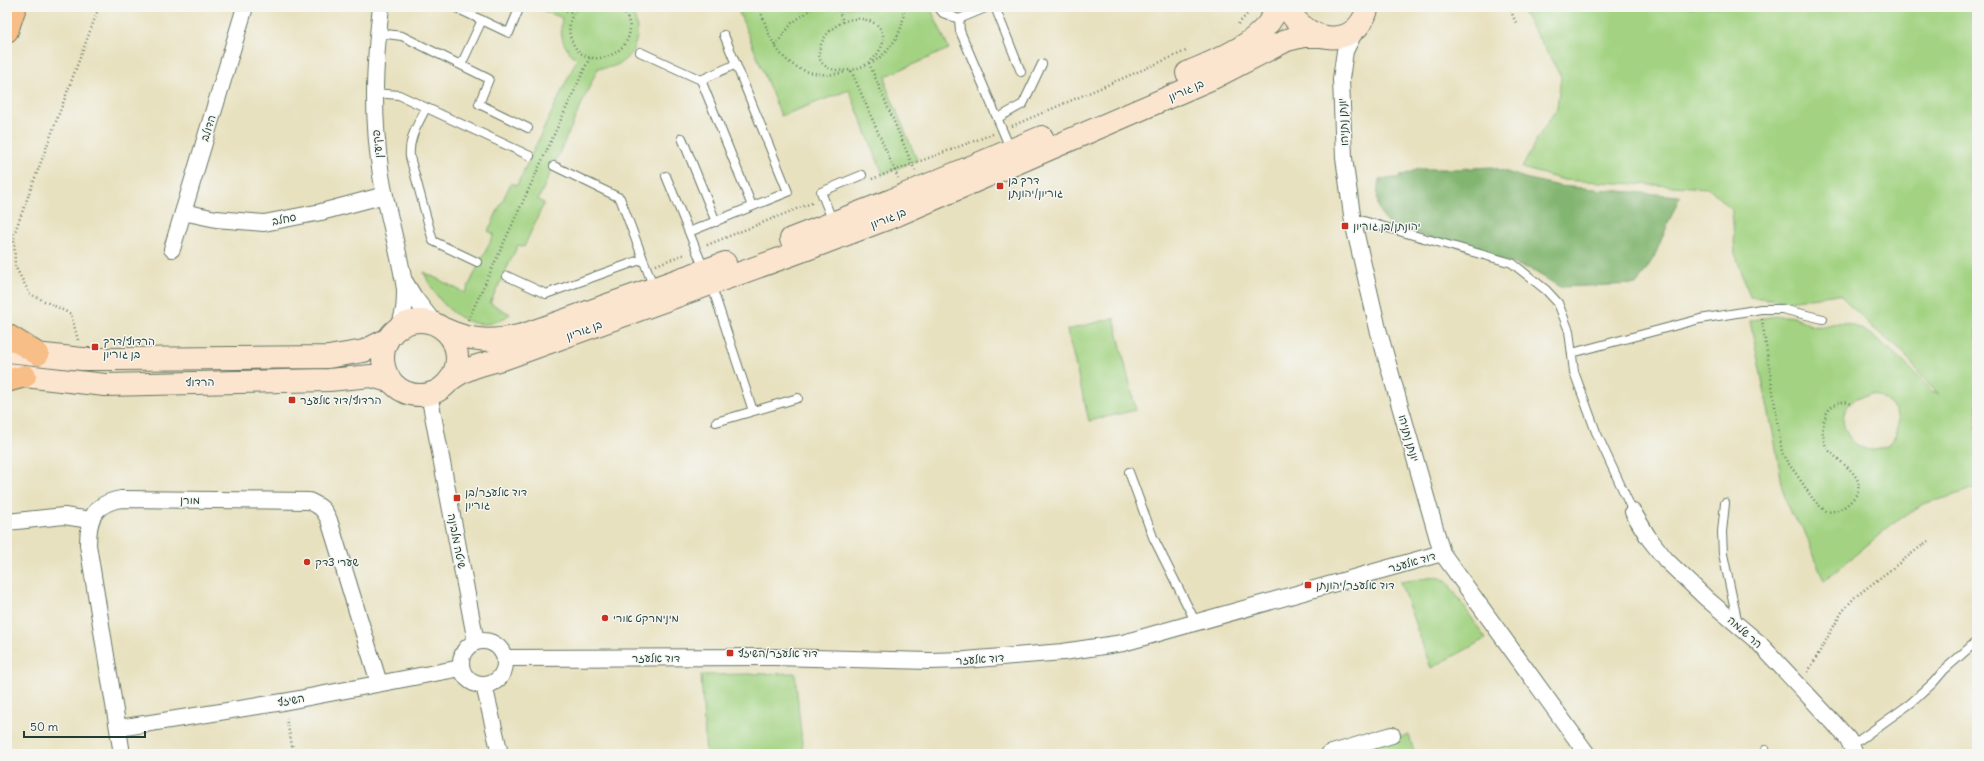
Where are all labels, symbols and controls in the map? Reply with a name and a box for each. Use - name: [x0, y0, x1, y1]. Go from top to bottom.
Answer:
- street label: בן גוריון: [1166, 76, 1206, 104]
- street label: יונתן נתניהו: [1335, 98, 1351, 146]
- street label: הדולב: [197, 113, 219, 143]
- street label: פקיעין: [369, 129, 386, 159]
- place label: דרך בן גוריון/יהונתן: [1008, 173, 1063, 200]
- marker: דרך בן גוריון/יהונתן: [995, 181, 1005, 191]
- street label: בן גוריון: [868, 205, 908, 231]
- street label: סחלב: [271, 210, 298, 228]
- place label: יהונתן/בן גוריון: [1353, 219, 1420, 233]
- marker: יהונתן/בן גוריון: [1340, 221, 1350, 231]
- street label: בן גוריון: [564, 317, 604, 343]
- place label: הרדוף/דרך בן גוריון: [103, 334, 155, 361]
- marker: הרדוף/דרך בן גוריון: [90, 342, 100, 352]
- street label: הרדוף: [185, 375, 215, 389]
- place label: הרדוף/דוד אלעזר: [300, 393, 381, 407]
- marker: הרדוף/דוד אלעזר: [287, 395, 297, 405]
- street label: יונתן נתניהו: [1396, 413, 1422, 463]
- place label: דוד אלעזר/בן גוריון: [465, 485, 527, 512]
- street label: מורן: [180, 493, 200, 507]
- marker: דוד אלעזר/בן גוריון: [452, 493, 462, 503]
- street label: שיטה מלבינה: [445, 512, 469, 570]
- street label: דוד אלעזר: [1387, 549, 1437, 575]
- place label: שערי צדק: [315, 555, 359, 569]
- marker: שערי צדק: [302, 557, 312, 567]
- place label: דוד אלעזר/יהונתן: [1316, 578, 1395, 592]
- marker: דוד אלעזר/יהונתן: [1303, 580, 1313, 590]
- place label: מינימרקט אורי: [613, 611, 679, 625]
- marker: מינימרקט אורי: [600, 613, 610, 623]
- street label: הר שלמה: [1725, 613, 1765, 651]
- place label: דוד אלעזר/השיזף: [738, 646, 818, 660]
- marker: דוד אלעזר/השיזף: [725, 648, 735, 658]
- street label: דוד אלעזר: [955, 650, 1005, 668]
- street label: דוד אלעזר: [632, 651, 680, 665]
- street label: השיזף: [276, 691, 306, 709]
- scale bar: [24, 713, 145, 739]
- text: 50 m: [30, 719, 59, 734]

